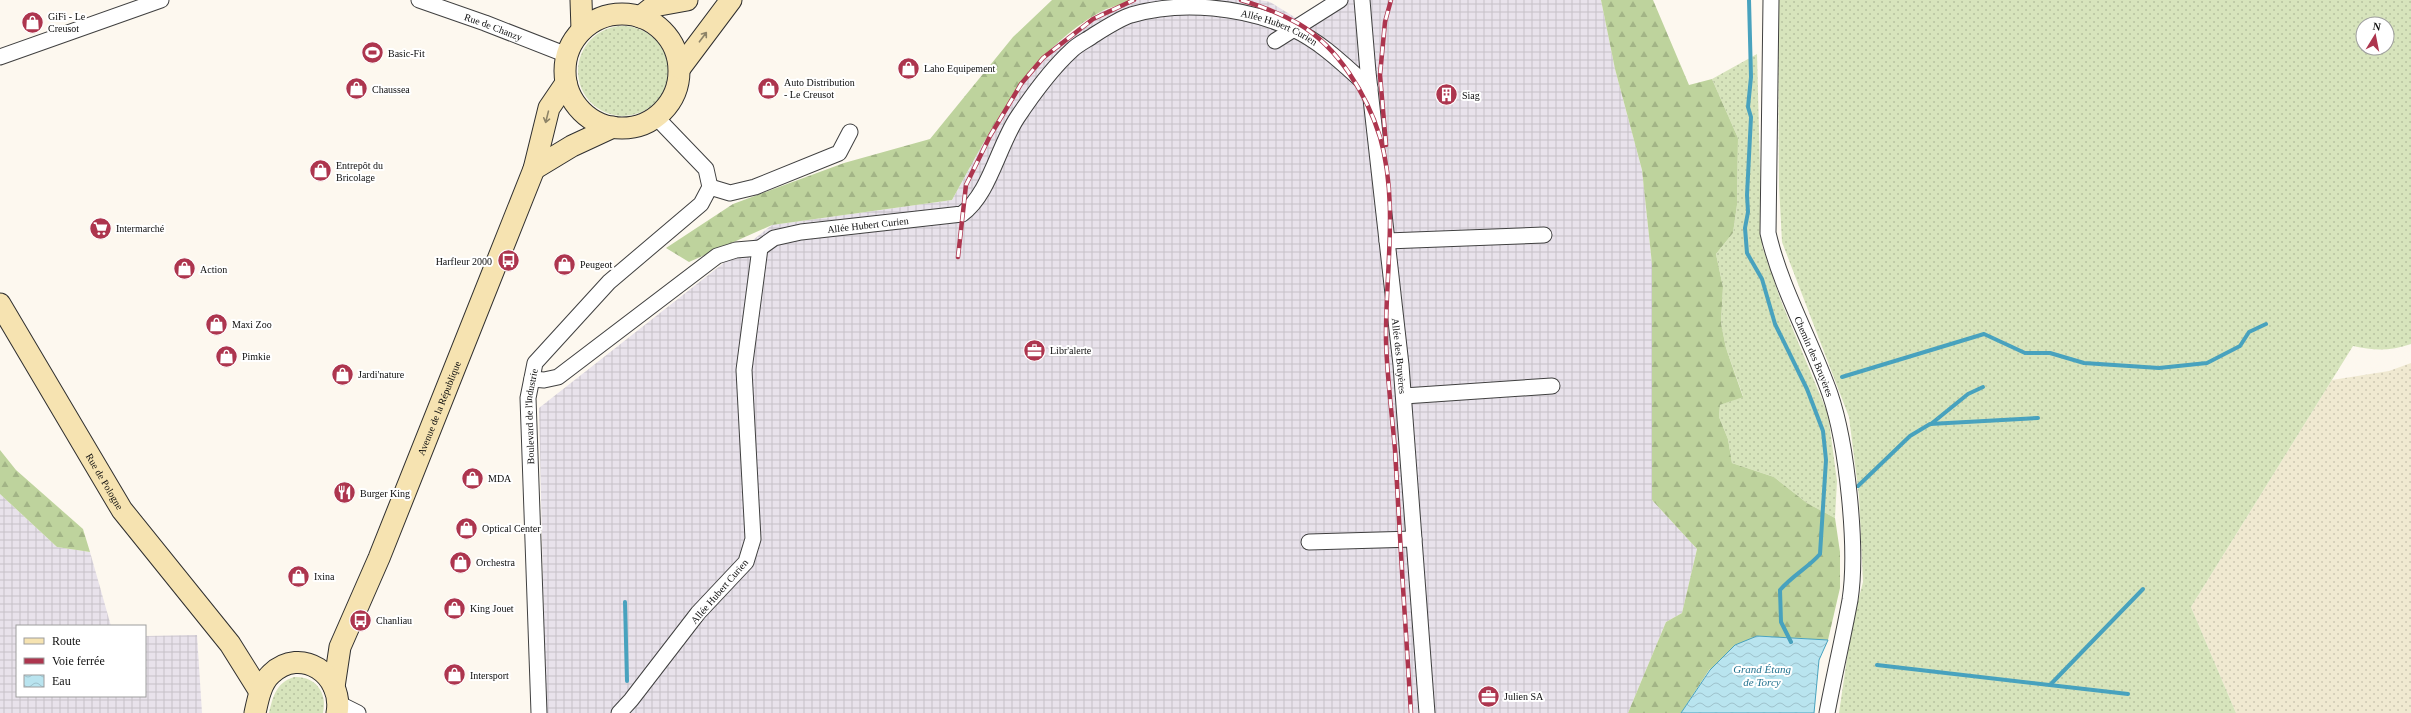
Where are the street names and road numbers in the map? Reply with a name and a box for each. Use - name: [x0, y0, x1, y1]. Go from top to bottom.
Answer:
- street label: Allée Hubert Curien: [1240, 7, 1319, 48]
- street label: Rue de Chanzy: [463, 11, 524, 43]
- street label: Allée Hubert Curien: [827, 215, 909, 235]
- street label: Chemin des Bruyères: [1792, 315, 1836, 398]
- street label: Allée des Bruyères: [1390, 318, 1408, 394]
- street label: Avenue de la République: [415, 359, 463, 457]
- street label: Boulevard de l'Industrie: [523, 367, 540, 465]
- street label: Rue de Pologne: [84, 451, 126, 512]
- street label: Allée Hubert Curien: [688, 557, 750, 626]

